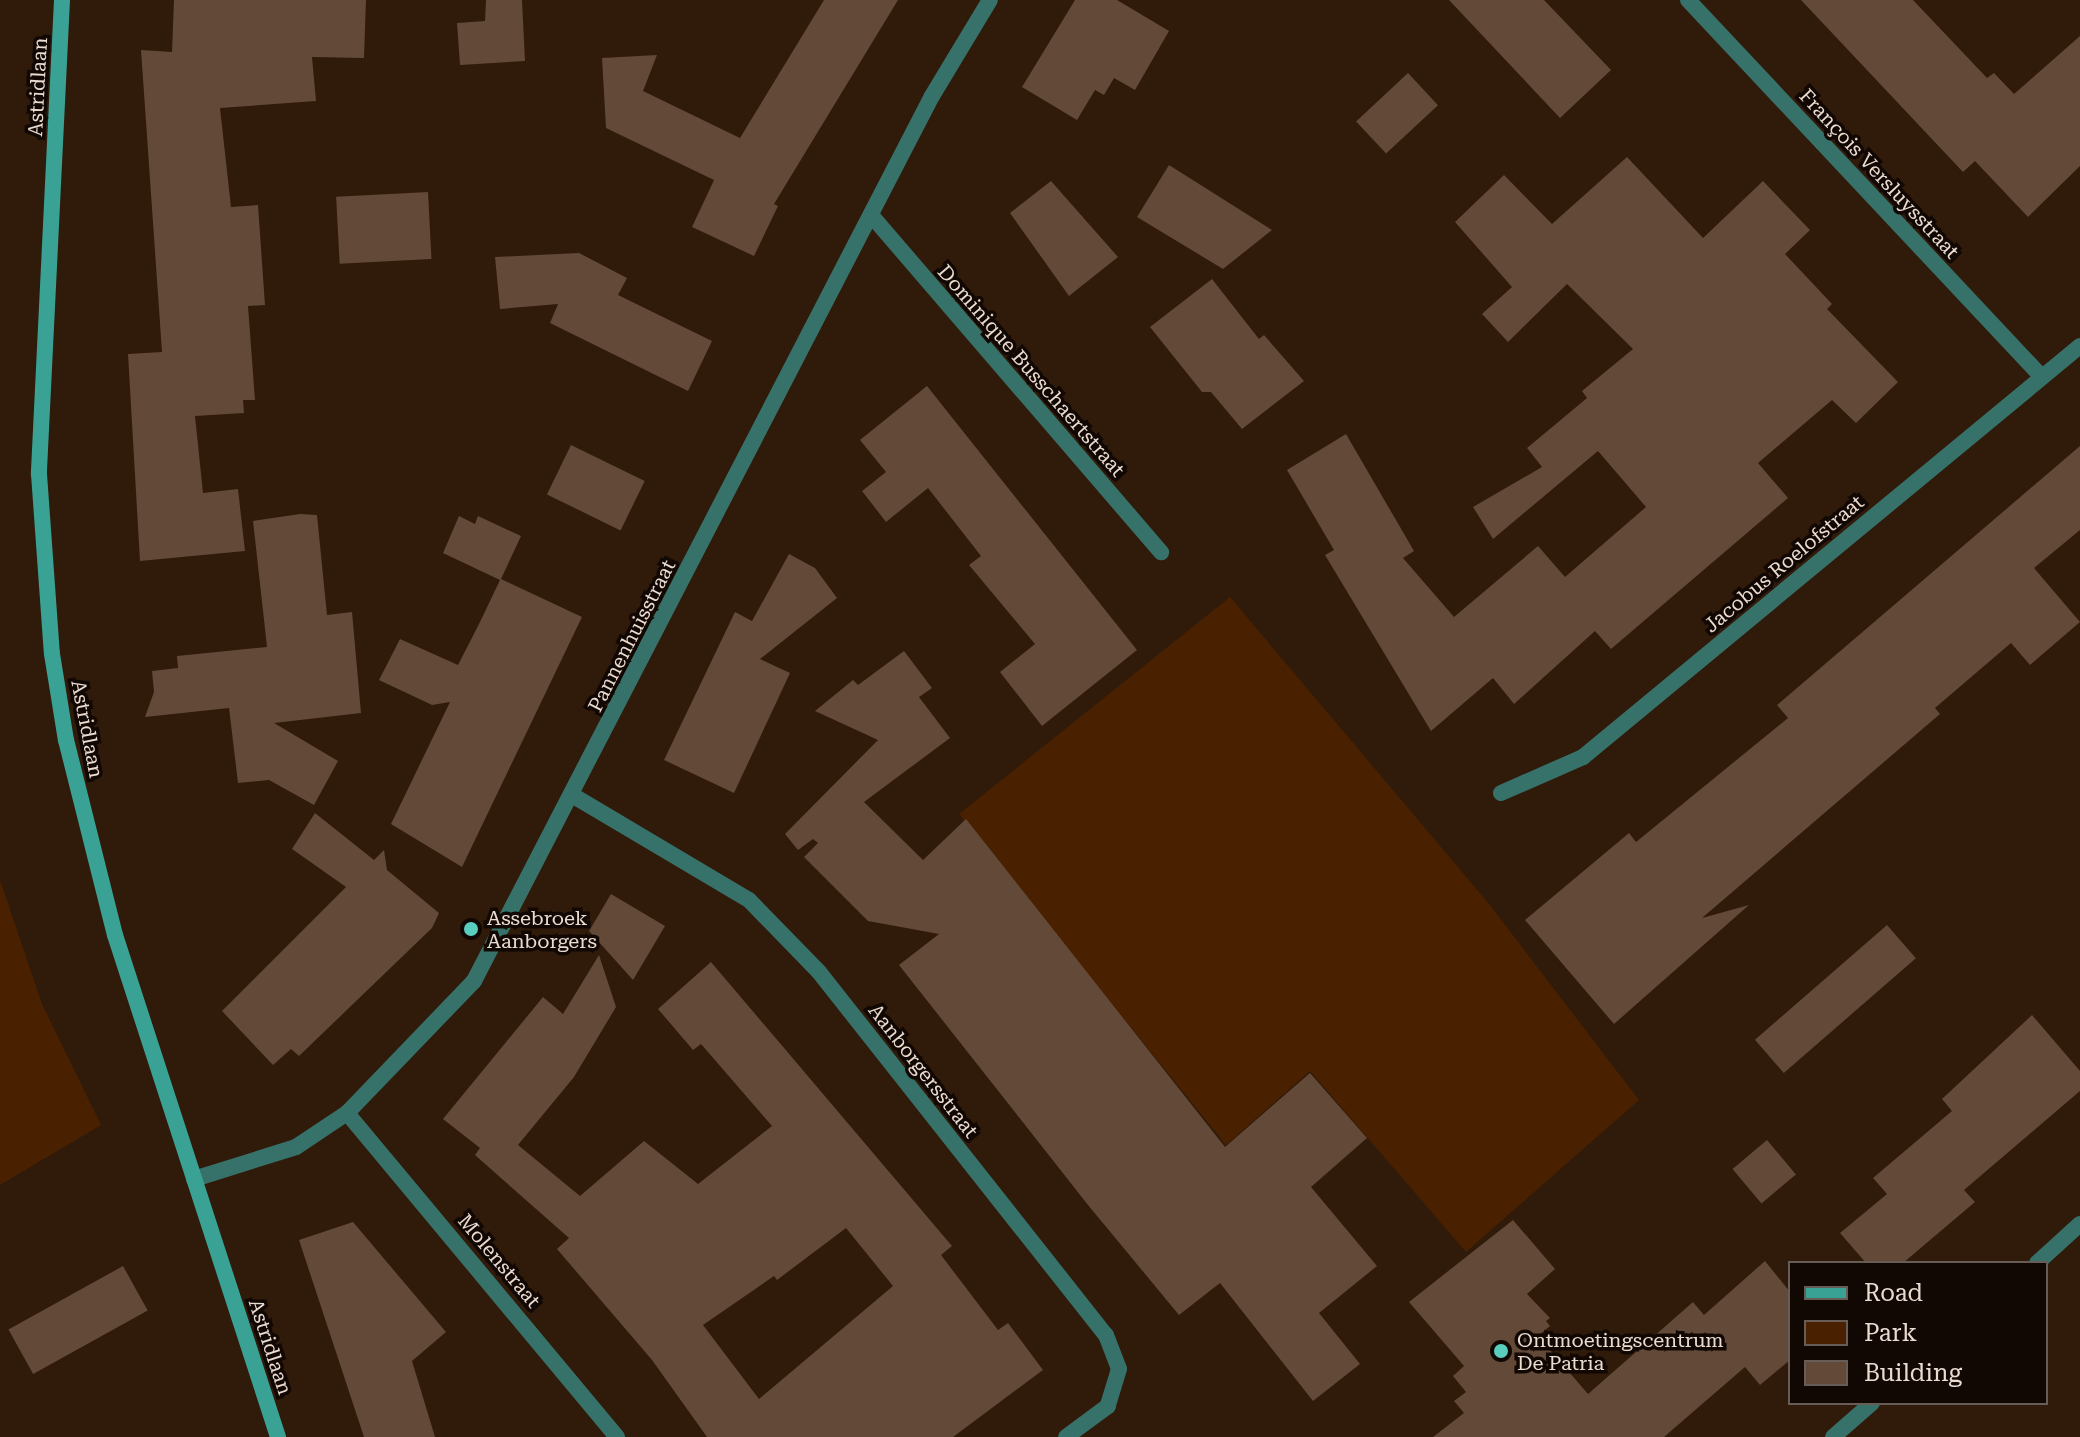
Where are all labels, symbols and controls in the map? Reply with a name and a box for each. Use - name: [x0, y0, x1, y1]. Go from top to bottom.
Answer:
- street label: Astridlaan: [23, 37, 53, 137]
- street label: François Versluysstraat: [1794, 84, 1964, 264]
- street label: Dominique Busschaertstraat: [932, 260, 1130, 482]
- street label: Jacobus Roelofstraat: [1699, 490, 1869, 638]
- street label: Pannenhuisstraat: [583, 556, 681, 716]
- street label: Astridlaan: [66, 678, 108, 780]
- place label: Assebroek Aanborgers: [487, 906, 597, 953]
- marker: Assebroek Aanborgers: [462, 920, 480, 938]
- street label: Aanborgersstraat: [863, 999, 983, 1143]
- street label: Molenstraat: [453, 1209, 545, 1313]
- legend: [1788, 1261, 2048, 1405]
- text: Road: [1864, 1279, 1923, 1307]
- street label: Astridlaan: [243, 1296, 297, 1398]
- text: Park: [1864, 1319, 1917, 1347]
- place label: Ontmoetingscentrum De Patria: [1517, 1328, 1724, 1375]
- marker: Ontmoetingscentrum De Patria: [1492, 1342, 1510, 1360]
- text: Building: [1864, 1359, 1962, 1387]

